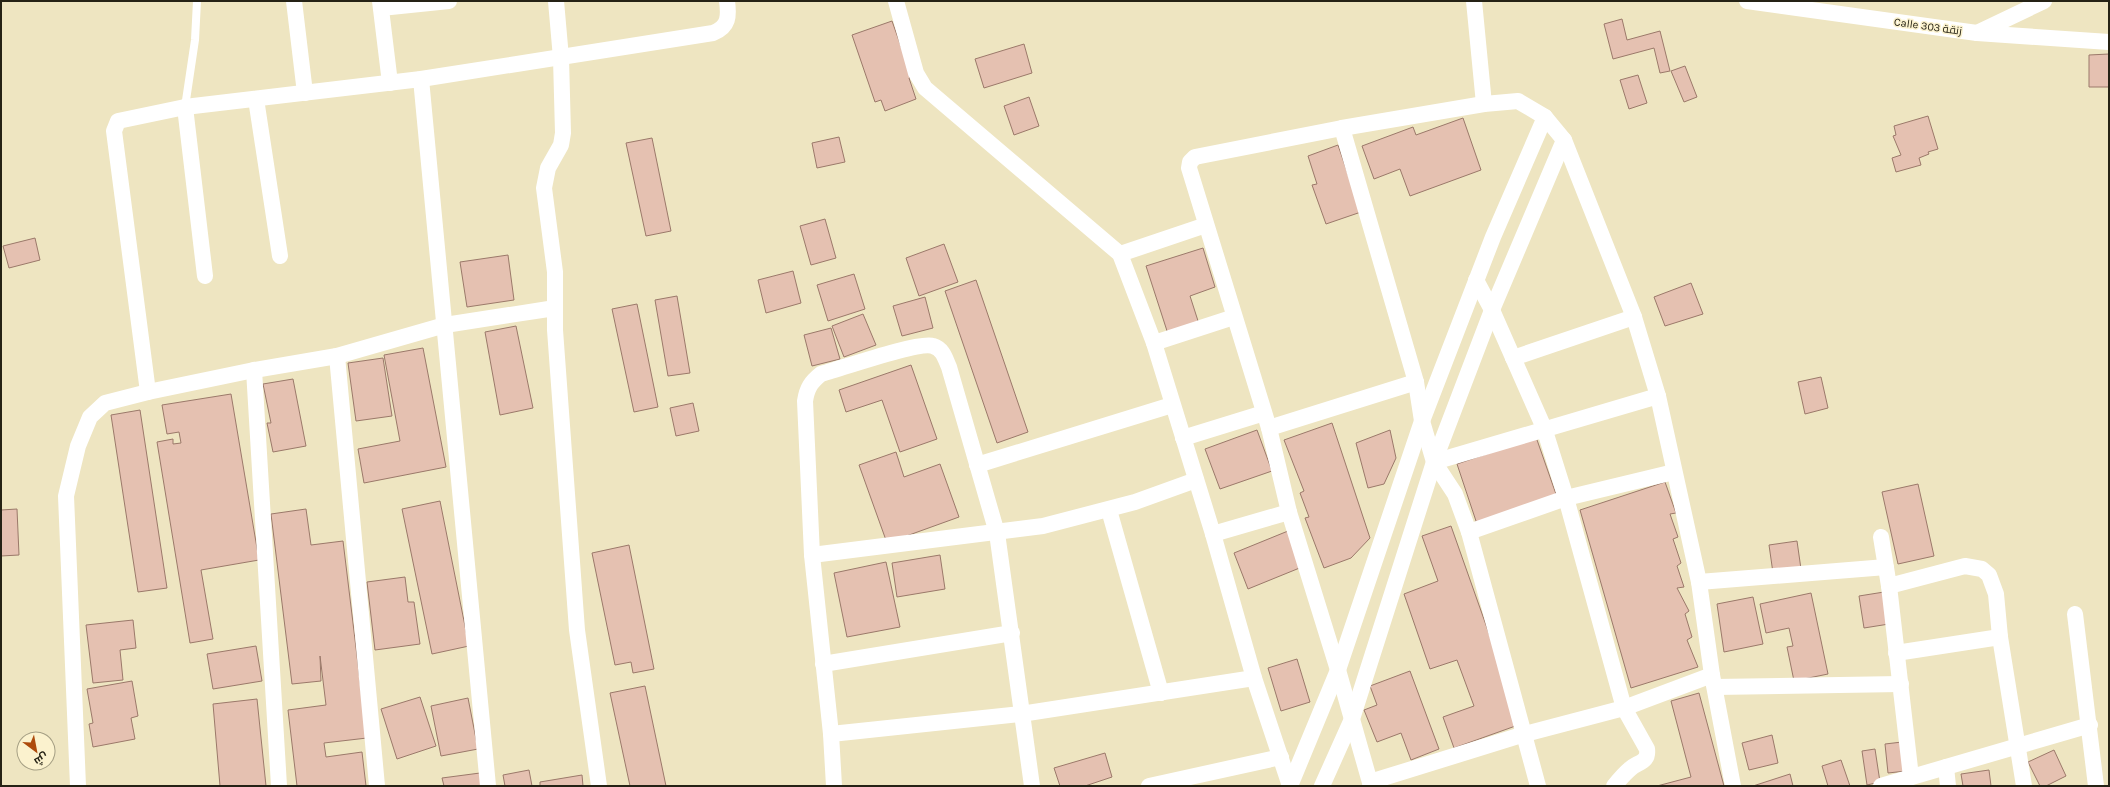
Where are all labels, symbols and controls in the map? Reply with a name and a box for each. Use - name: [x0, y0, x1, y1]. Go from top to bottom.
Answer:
- street label: Calle 303 زنقة: [1893, 15, 1963, 38]
- north arrow: [16, 731, 56, 771]
- text: ش: [32, 750, 50, 768]

